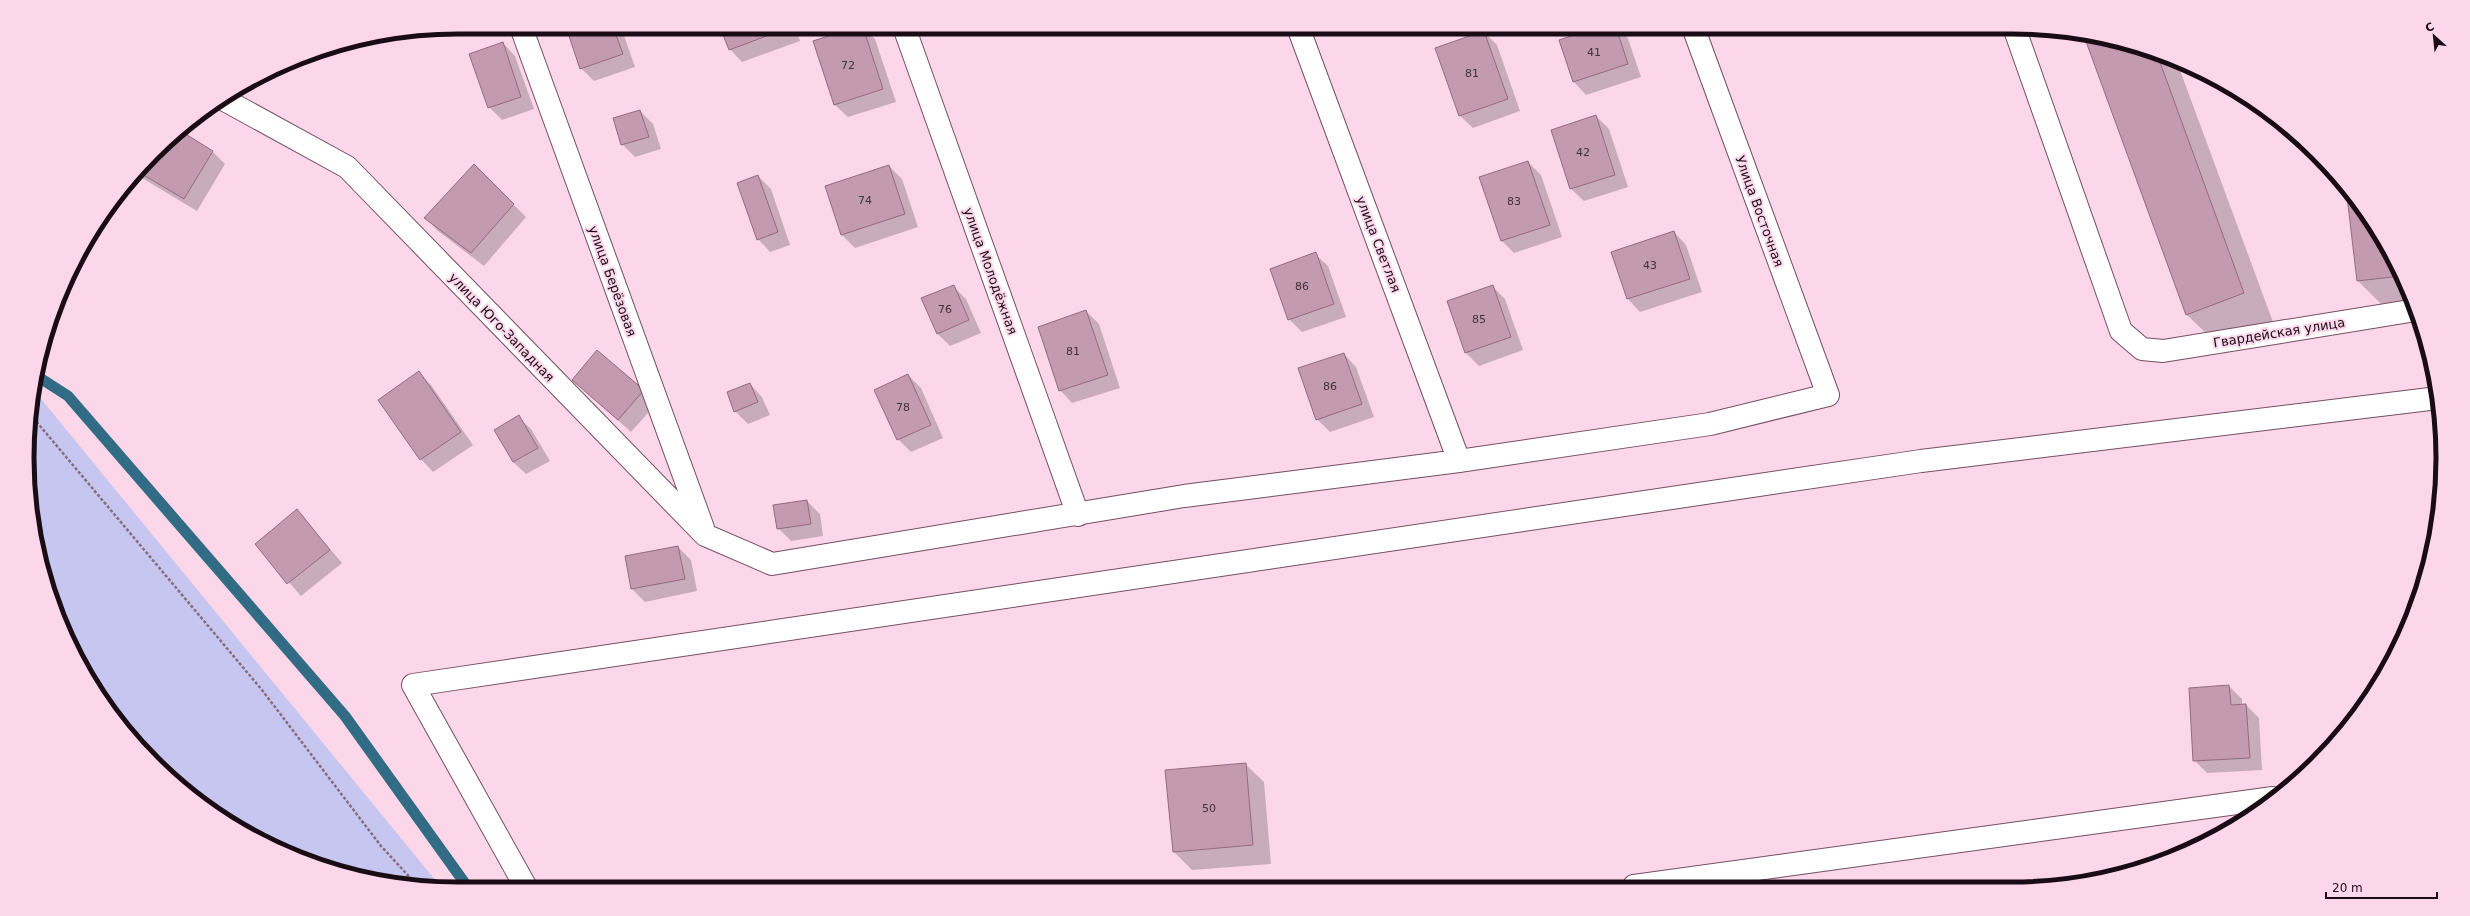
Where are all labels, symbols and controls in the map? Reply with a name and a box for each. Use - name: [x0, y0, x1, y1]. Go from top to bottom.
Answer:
- north arrow: [2414, 16, 2454, 56]
- text: С: [2423, 20, 2436, 35]
- house number: 41: [1587, 46, 1601, 59]
- house number: 72: [841, 59, 855, 72]
- house number: 81: [1465, 67, 1479, 80]
- house number: 42: [1576, 146, 1590, 159]
- street label: Улица Восточная: [1732, 154, 1787, 269]
- house number: 74: [858, 194, 872, 207]
- street label: улица Светлая: [1353, 194, 1404, 294]
- house number: 83: [1507, 195, 1521, 208]
- street label: улица Молодёжная: [961, 206, 1020, 337]
- street label: улица Берёзовая: [585, 224, 640, 339]
- house number: 43: [1643, 259, 1657, 272]
- street label: улица Юго-Западная: [446, 270, 557, 385]
- house number: 86: [1295, 280, 1309, 293]
- house number: 76: [938, 303, 952, 316]
- house number: 85: [1472, 313, 1486, 326]
- street label: Гвардейская улица: [2212, 315, 2346, 350]
- house number: 81: [1066, 345, 1080, 358]
- house number: 86: [1323, 380, 1337, 393]
- house number: 78: [896, 401, 910, 414]
- house number: 50: [1202, 802, 1216, 815]
- scale bar: [2326, 874, 2437, 900]
- text: 20 m: [2332, 881, 2363, 895]

